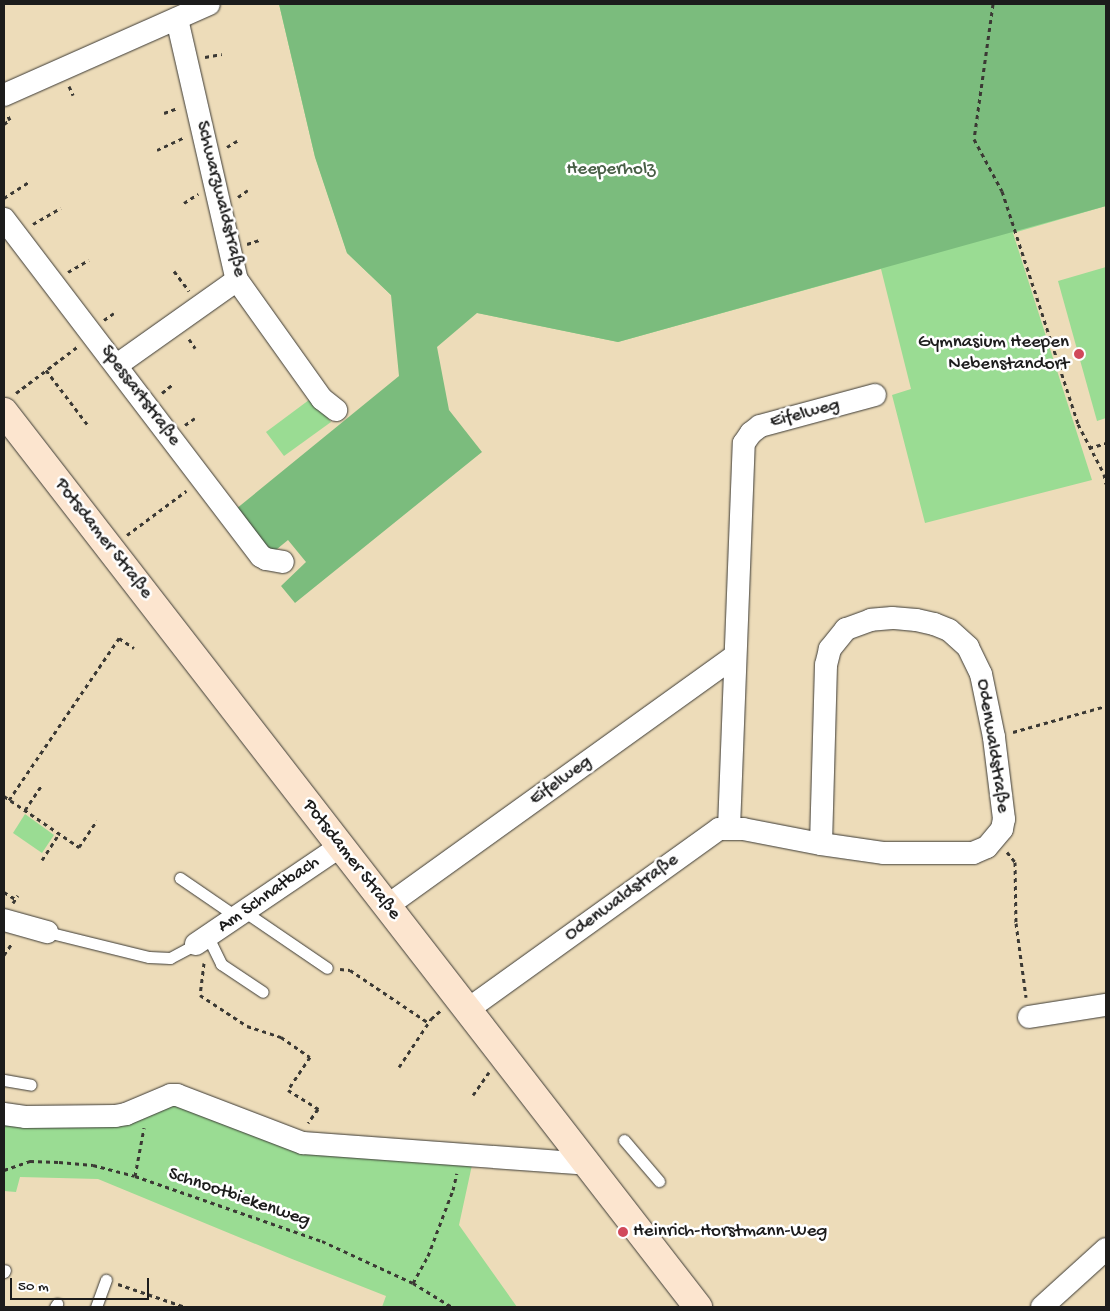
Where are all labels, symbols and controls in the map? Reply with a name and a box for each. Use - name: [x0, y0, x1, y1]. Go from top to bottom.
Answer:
- street label: Schwarzwaldstraße: [190, 119, 250, 279]
- park label: Heeperholz: [567, 159, 655, 181]
- place label: Gymnasium Heepen Nebenstandort: [918, 332, 1069, 376]
- street label: Spessartstraße: [95, 341, 185, 451]
- marker: Gymnasium Heepen Nebenstandort: [1073, 348, 1085, 360]
- street label: Eifelweg: [768, 394, 842, 434]
- street label: Potsdamer Straße: [49, 474, 157, 604]
- street label: Odenwaldstraße: [970, 677, 1014, 815]
- street label: Eifelweg: [526, 751, 596, 811]
- street label: Potsdamer Straße: [297, 795, 405, 925]
- street label: Odenwaldstraße: [561, 849, 683, 947]
- street label: Am Schnatbach: [214, 851, 324, 939]
- street label: Schnootbiekenweg: [165, 1163, 313, 1233]
- place label: Heinrich-Horstmann-Weg: [633, 1221, 827, 1243]
- marker: Heinrich-Horstmann-Weg: [617, 1226, 629, 1238]
- scale bar: [12, 1268, 151, 1300]
- text: 50 m: [18, 1278, 49, 1296]

